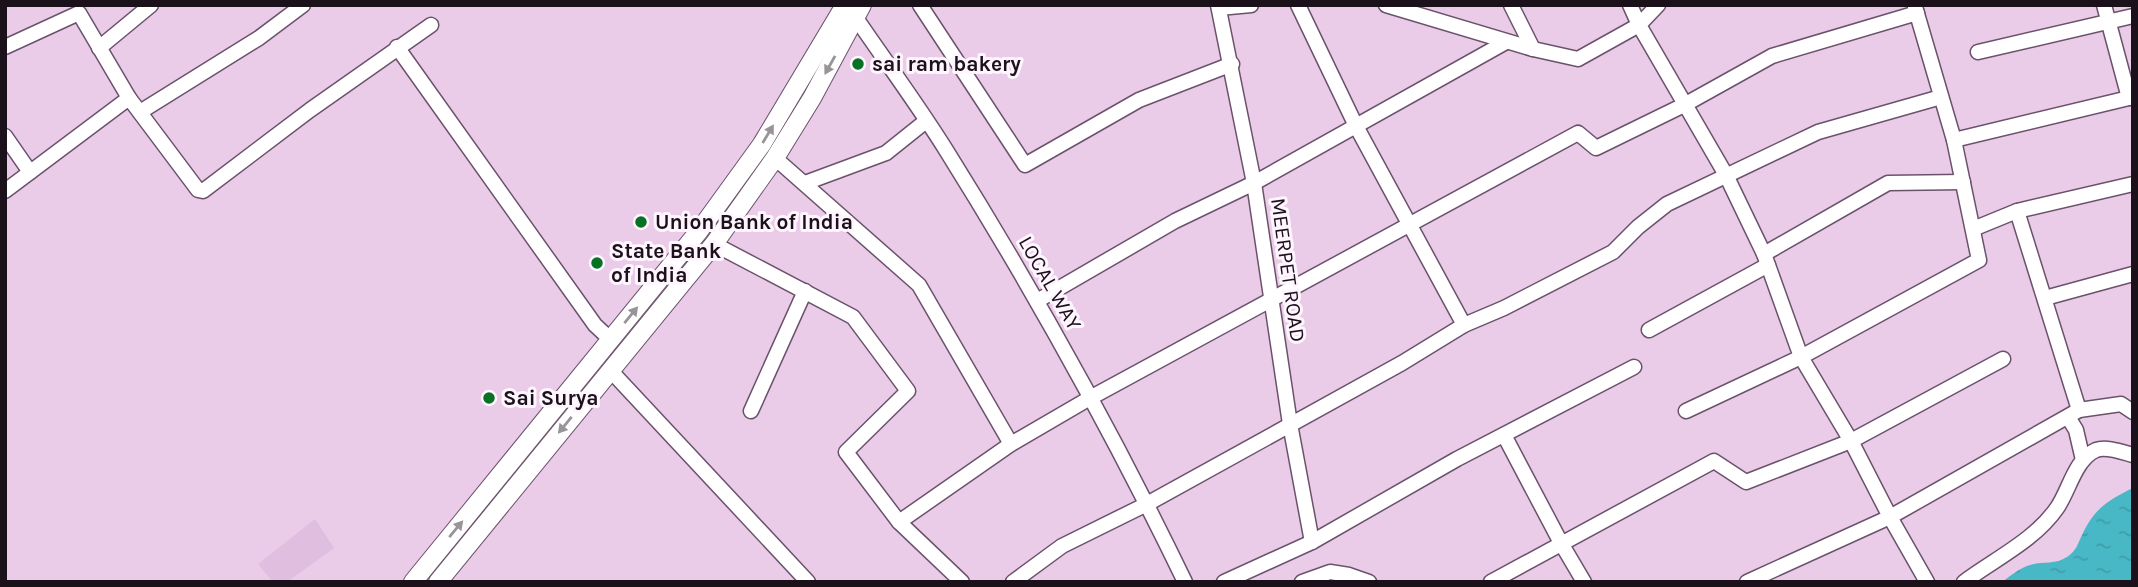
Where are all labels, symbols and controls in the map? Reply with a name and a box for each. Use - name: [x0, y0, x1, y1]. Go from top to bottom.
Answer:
- place label: sai ram bakery: [872, 52, 1021, 76]
- one-way arrow: [824, 55, 836, 75]
- marker: sai ram bakery: [850, 56, 866, 72]
- one-way arrow: [762, 124, 775, 143]
- street label: MEERPET ROAD: [1266, 196, 1310, 344]
- place label: Union Bank of India: [655, 210, 853, 234]
- marker: Union Bank of India: [633, 214, 649, 230]
- street label: LOCAL WAY: [1014, 232, 1087, 335]
- place label: State Bank of India: [611, 239, 722, 287]
- marker: State Bank of India: [589, 255, 605, 271]
- one-way arrow: [623, 306, 638, 324]
- place label: Sai Surya: [503, 386, 599, 410]
- marker: Sai Surya: [481, 390, 497, 406]
- one-way arrow: [558, 417, 573, 434]
- one-way arrow: [448, 521, 463, 538]

